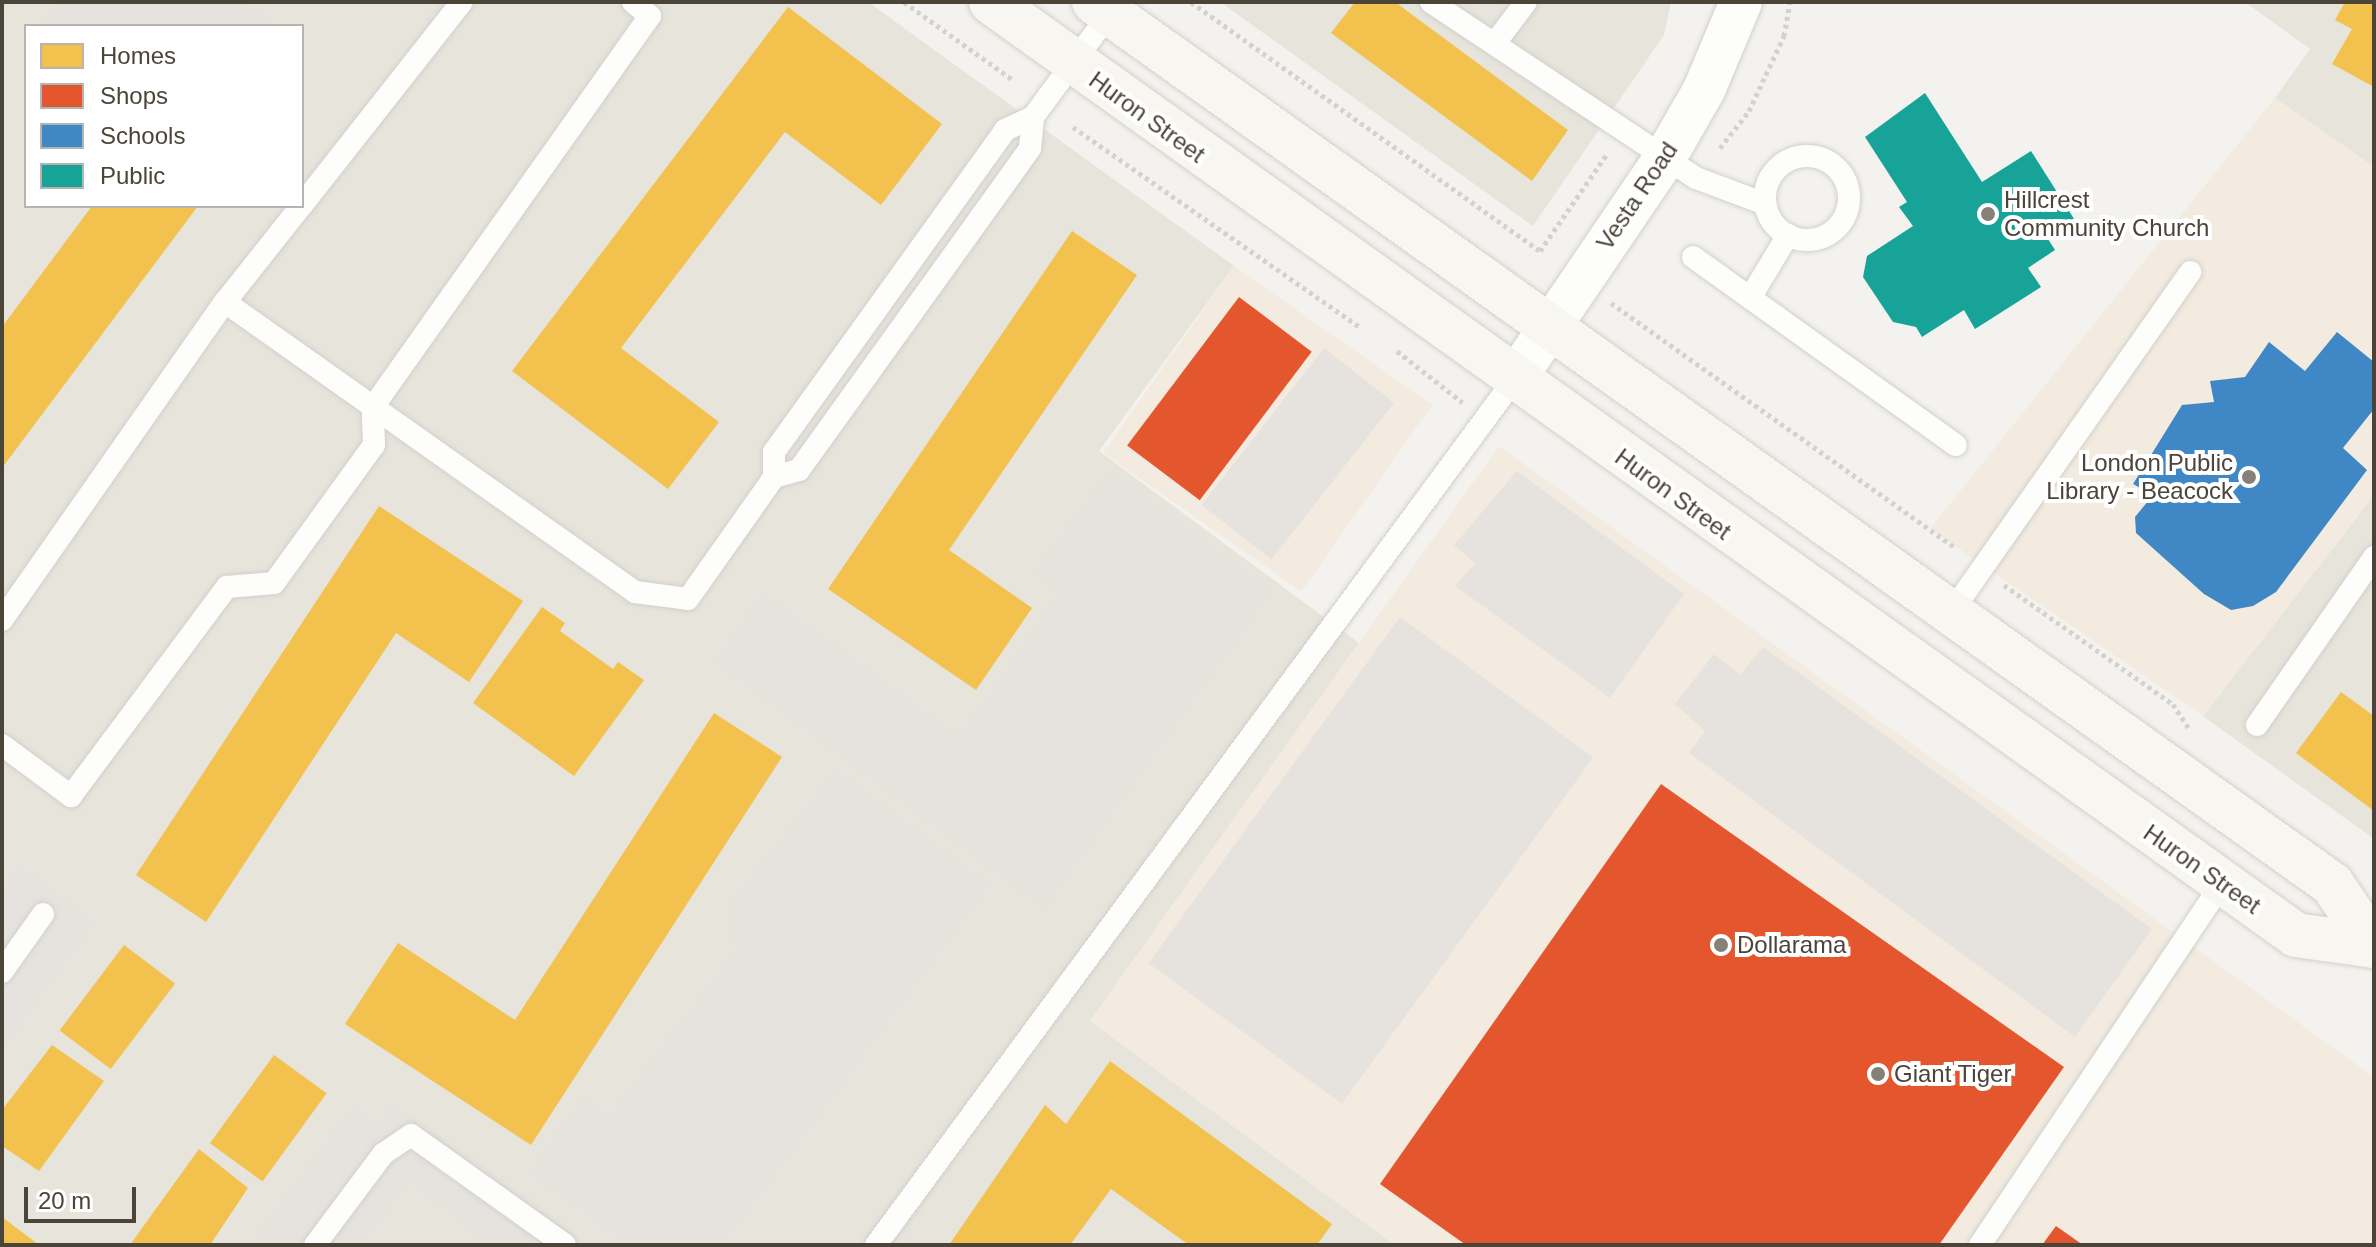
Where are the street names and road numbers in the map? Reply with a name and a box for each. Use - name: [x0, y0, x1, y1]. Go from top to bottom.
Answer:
- street label: Huron Street: [1083, 65, 1211, 169]
- street label: Vesta Road: [1590, 137, 1684, 255]
- street label: Huron Street: [1609, 442, 1737, 546]
- street label: Huron Street: [2138, 818, 2266, 920]

